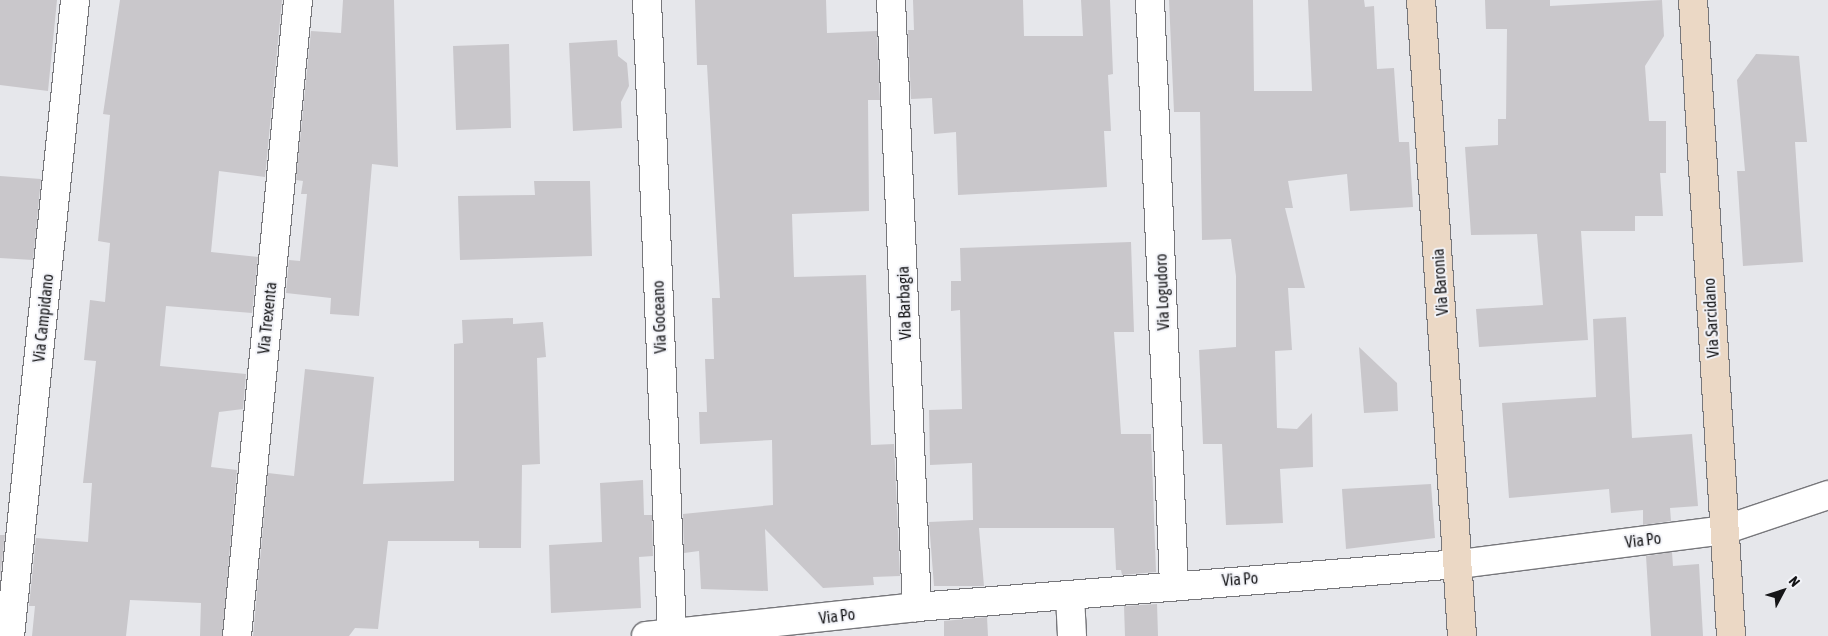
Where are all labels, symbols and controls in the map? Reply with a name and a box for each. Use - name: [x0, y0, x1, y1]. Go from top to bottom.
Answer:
- street label: Via Baronia: [1428, 248, 1452, 316]
- street label: Via Logudoro: [1151, 253, 1173, 331]
- street label: Via Barbagia: [893, 266, 915, 340]
- street label: Via Campidano: [29, 273, 57, 363]
- street label: Via Sarcidano: [1699, 278, 1723, 358]
- street label: Via Goceano: [648, 280, 670, 354]
- street label: Via Trexenta: [254, 281, 280, 355]
- street label: Via Po: [1624, 528, 1662, 552]
- north arrow: [1758, 566, 1808, 616]
- street label: Via Po: [1221, 568, 1259, 590]
- text: N: [1786, 573, 1803, 590]
- street label: Via Po: [818, 604, 856, 628]

